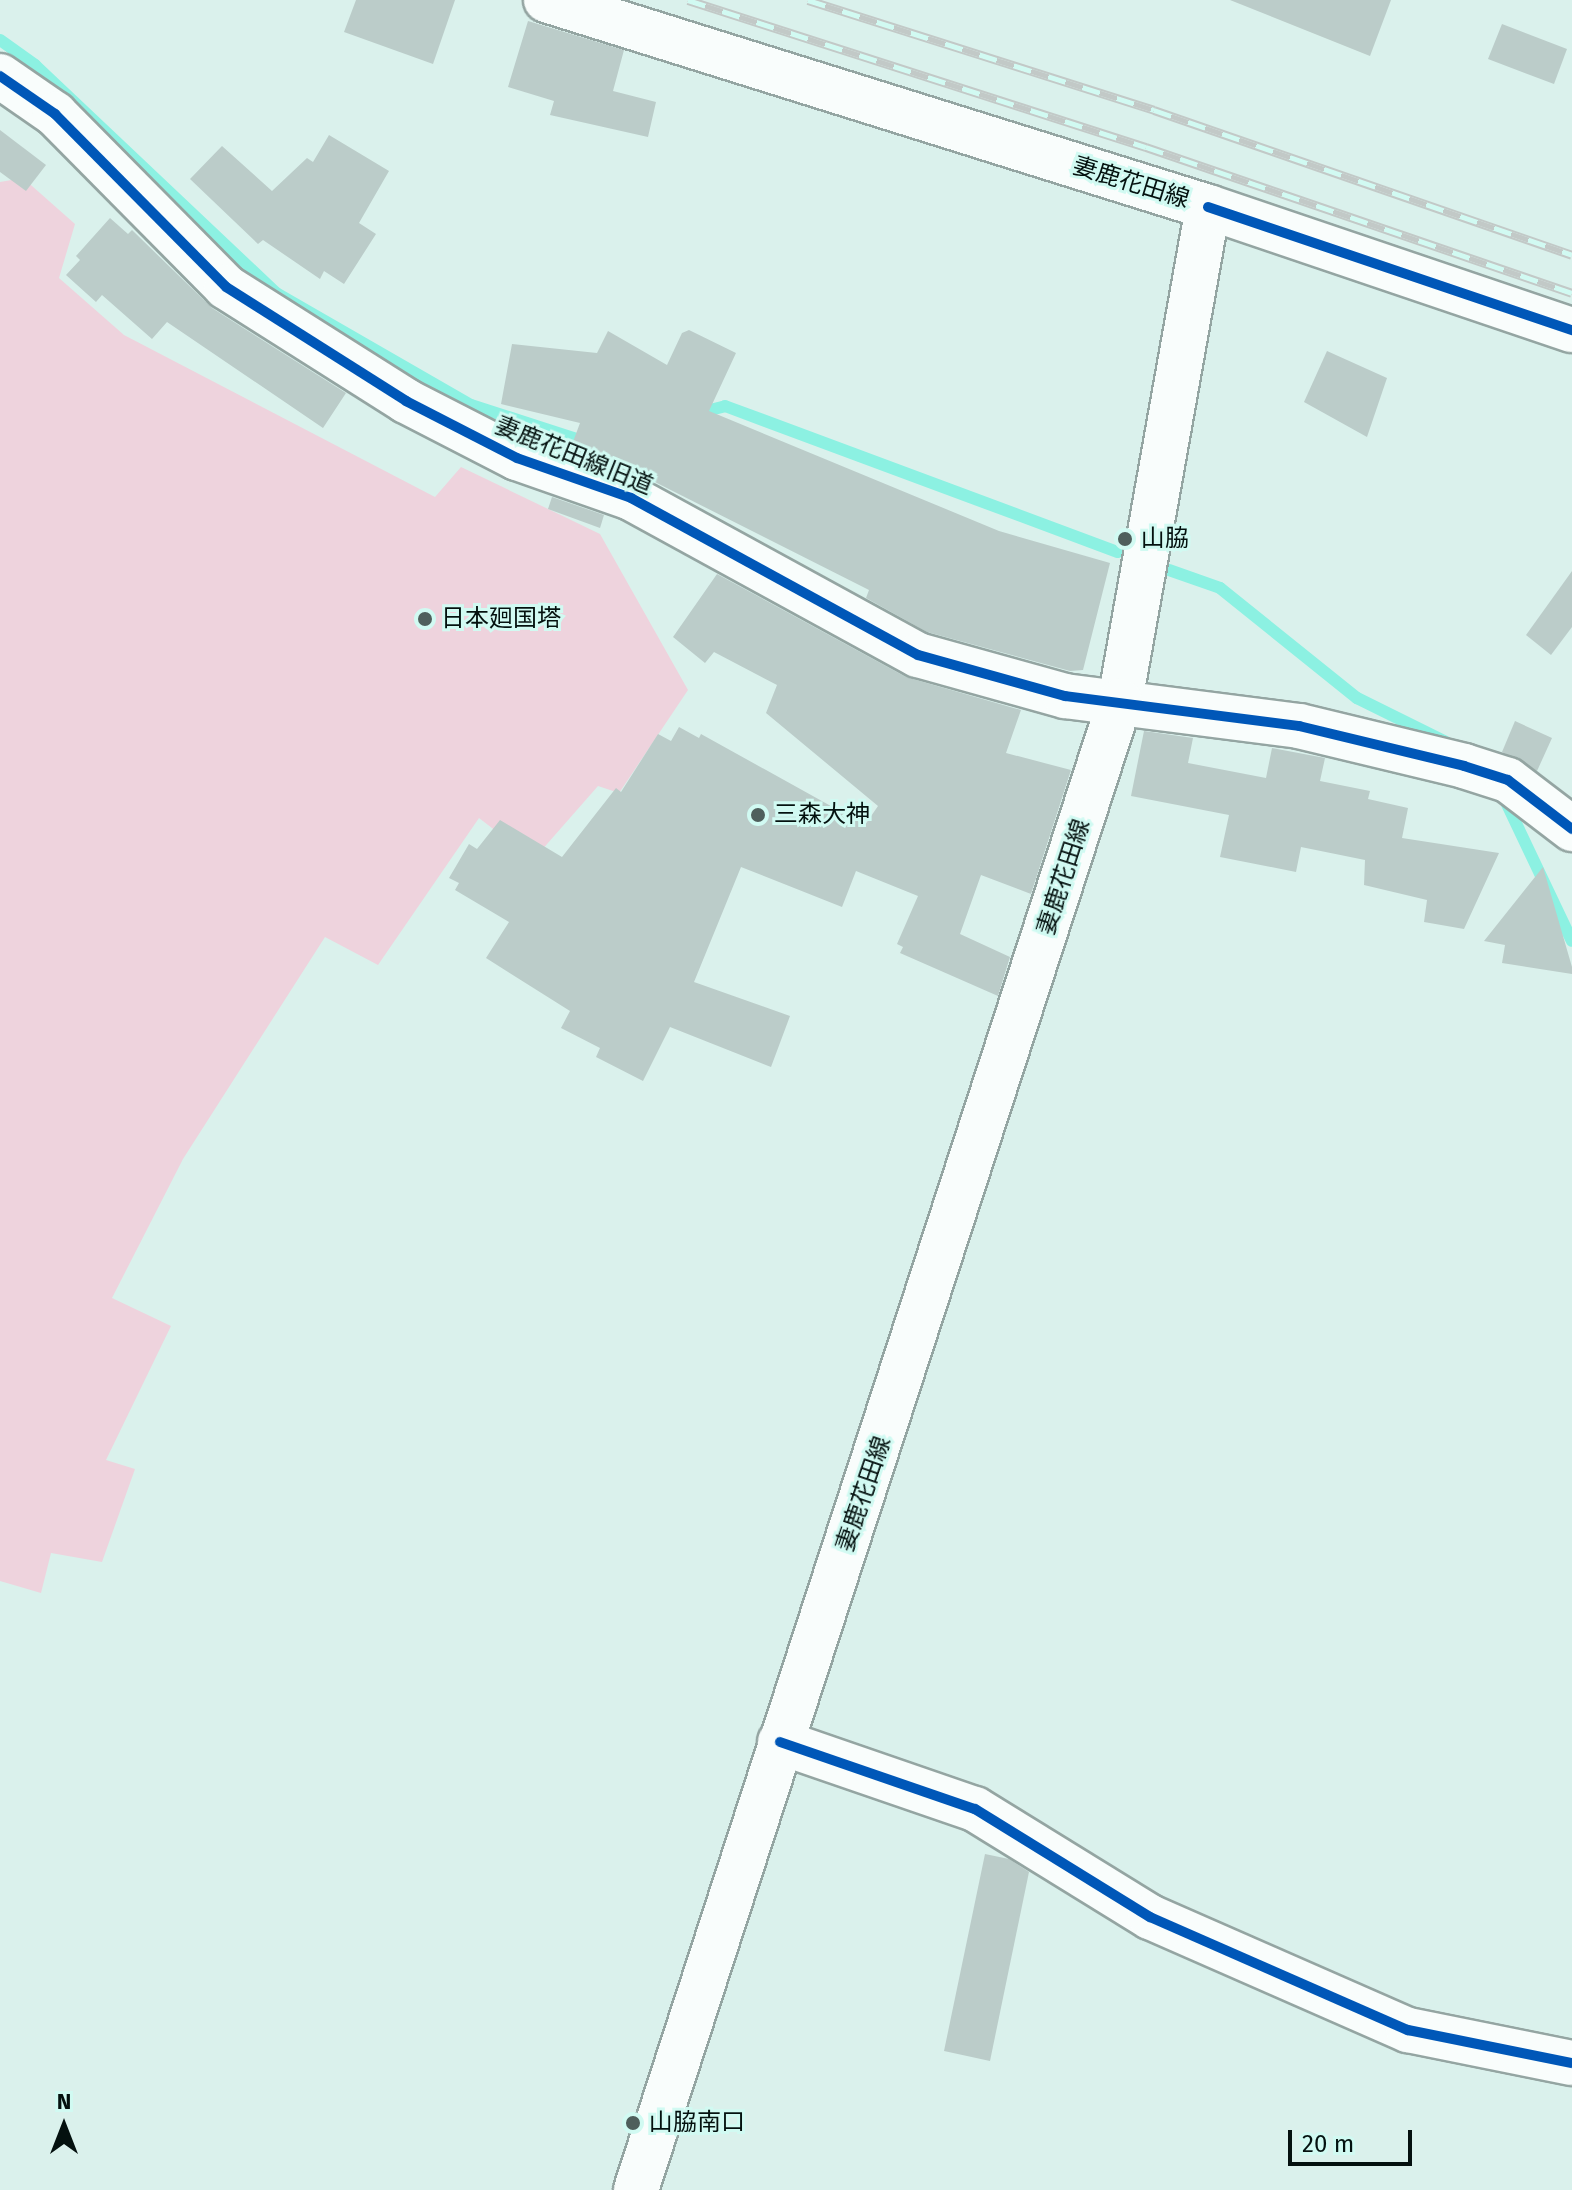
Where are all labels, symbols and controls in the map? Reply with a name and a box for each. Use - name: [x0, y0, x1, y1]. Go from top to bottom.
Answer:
- street label: 妻鹿花田線: [1069, 152, 1193, 214]
- street label: 妻鹿花田線旧道: [491, 411, 657, 501]
- place label: 山脇: [1141, 525, 1189, 553]
- marker: 山脇: [1116, 530, 1134, 548]
- place label: 日本廻国塔: [441, 605, 561, 633]
- marker: 日本廻国塔: [416, 610, 434, 628]
- place label: 三森大神: [774, 801, 870, 829]
- marker: 三森大神: [749, 806, 767, 824]
- street label: 妻鹿花田線: [1032, 815, 1096, 939]
- street label: 妻鹿花田線: [831, 1433, 897, 1555]
- north arrow: [24, 2086, 104, 2166]
- text: N: [57, 2088, 71, 2115]
- place label: 山脇南口: [649, 2109, 745, 2137]
- marker: 山脇南口: [624, 2114, 642, 2132]
- scale bar: [1292, 2114, 1416, 2164]
- text: 20 m: [1302, 2130, 1354, 2158]

